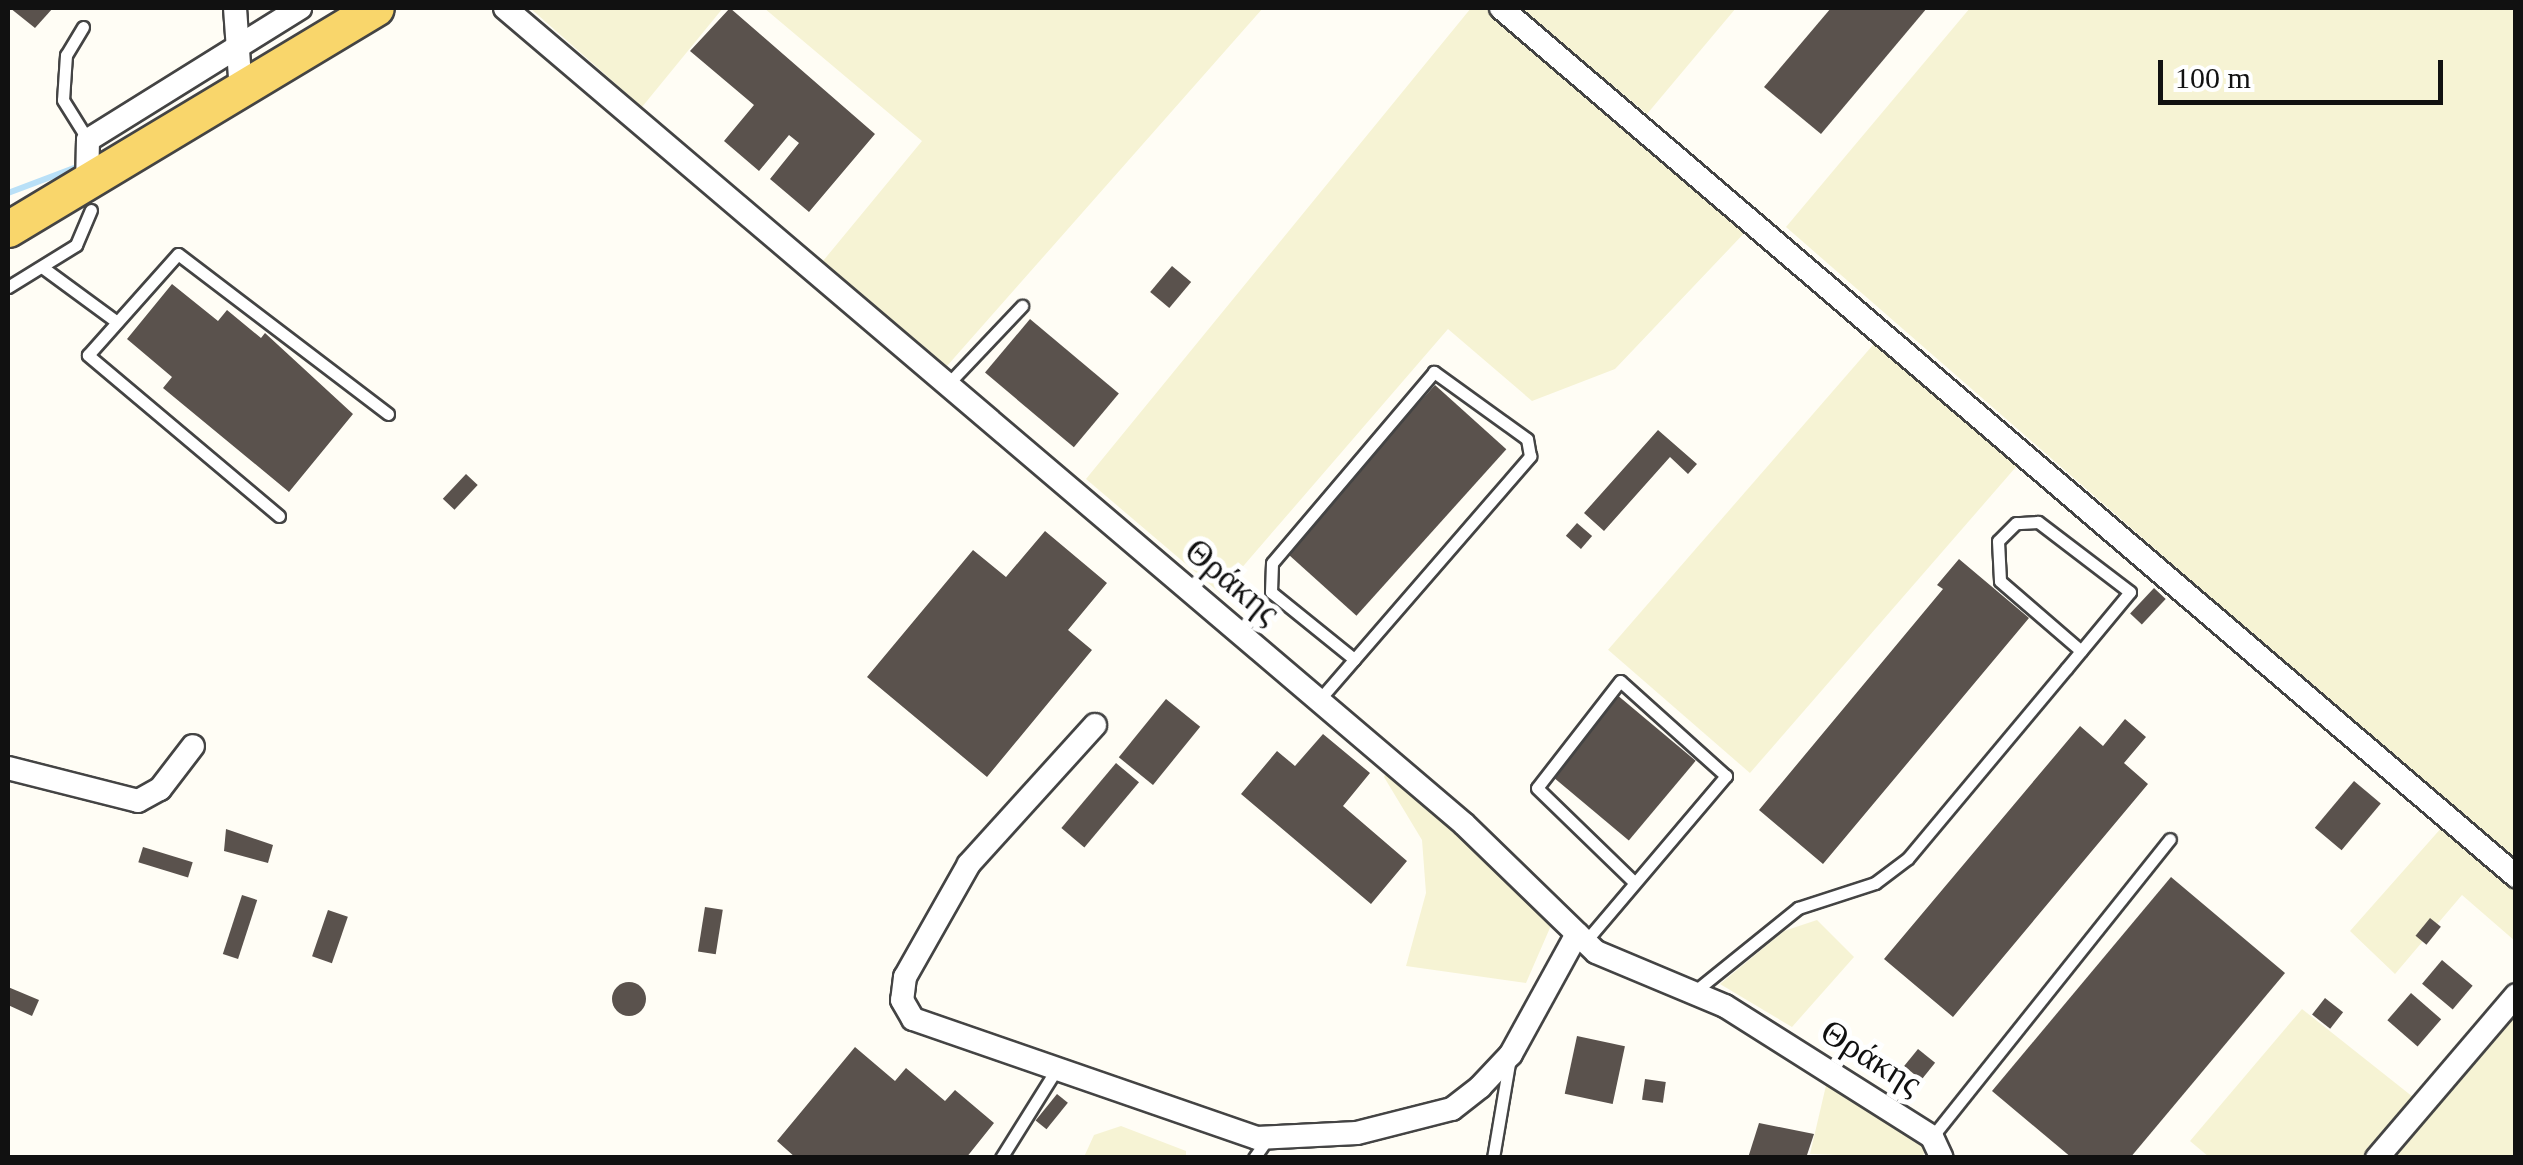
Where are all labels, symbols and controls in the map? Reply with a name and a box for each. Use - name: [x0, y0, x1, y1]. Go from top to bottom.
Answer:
- scale bar: [2163, 40, 2448, 102]
- text: 100 m: [2175, 61, 2251, 94]
- street label: Θράκης: [1176, 530, 1288, 634]
- street label: Θράκης: [1813, 1011, 1929, 1105]

